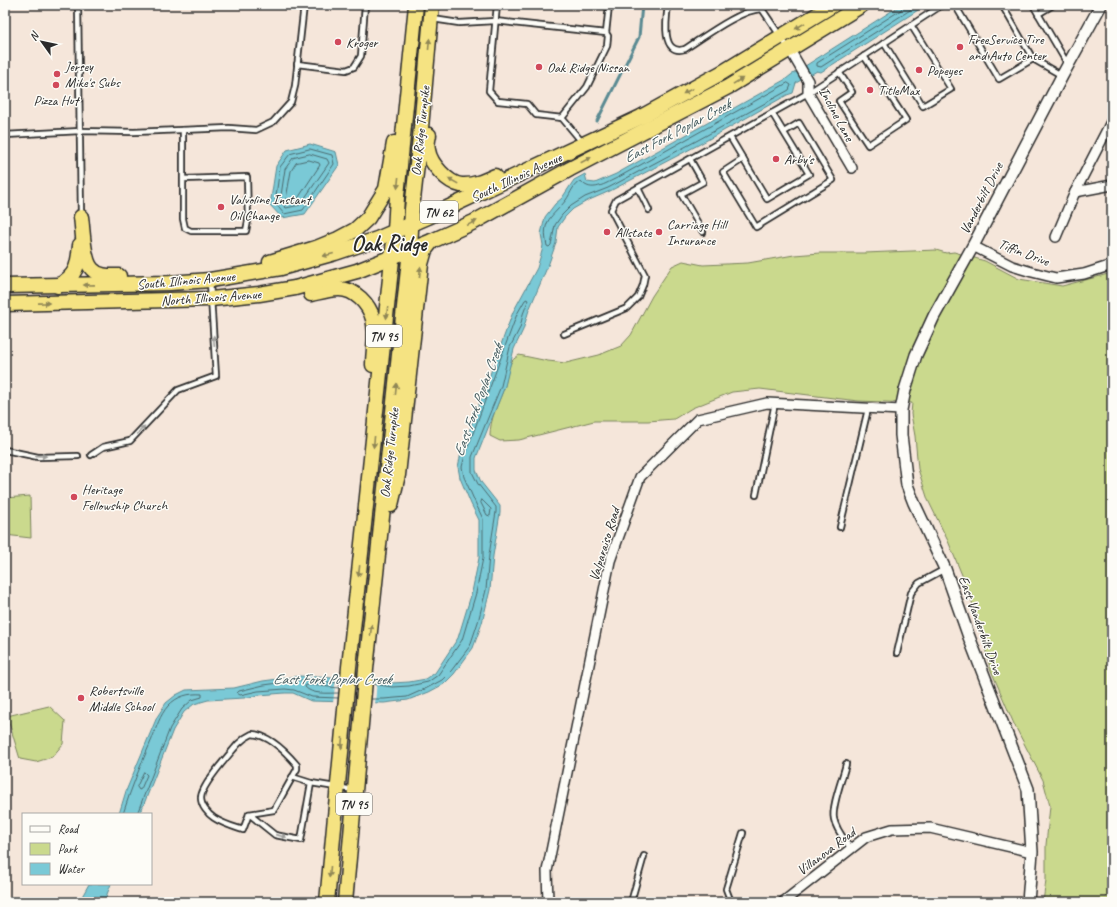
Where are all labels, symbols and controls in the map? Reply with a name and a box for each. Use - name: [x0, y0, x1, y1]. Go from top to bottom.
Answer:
- north arrow: [22, 22, 62, 62]
- one-way arrow: [794, 22, 806, 29]
- text: N: [26, 28, 43, 43]
- place label: FreeService Tire and Auto Center: [968, 31, 1047, 64]
- place label: Kroger: [346, 34, 378, 51]
- marker: Kroger: [333, 37, 343, 47]
- one-way arrow: [425, 38, 432, 50]
- marker: FreeService Tire and Auto Center: [955, 42, 965, 52]
- place label: Jersey Mike's Subs: [64, 58, 121, 91]
- place label: Oak Ridge Nissan: [547, 59, 630, 76]
- marker: Oak Ridge Nissan: [534, 62, 544, 72]
- place label: Popeyes: [927, 62, 963, 79]
- marker: Popeyes: [914, 65, 924, 75]
- marker: Jersey Mike's Subs: [52, 69, 62, 79]
- one-way arrow: [732, 77, 744, 84]
- marker: Pizza Hut: [51, 80, 61, 90]
- place label: TitleMax: [878, 82, 920, 99]
- street label: Oak Ridge Turnpike: [407, 84, 434, 177]
- street label: Incline Lane: [815, 84, 858, 145]
- marker: TitleMax: [865, 85, 875, 95]
- one-way arrow: [682, 88, 694, 95]
- place label: Pizza Hut: [34, 92, 81, 109]
- water label: East Fork Poplar Creek: [621, 94, 737, 168]
- street label: South Illinois Avenue: [468, 148, 566, 206]
- place label: Arby's: [784, 151, 814, 168]
- marker: Arby's: [771, 154, 781, 164]
- one-way arrow: [580, 157, 591, 164]
- street label: Vanderbilt Drive: [956, 158, 1007, 237]
- one-way arrow: [395, 177, 402, 189]
- one-way arrow: [447, 177, 458, 184]
- place label: Valvoline Instant Oil Change: [229, 191, 313, 224]
- road number: TN 62: [420, 201, 458, 223]
- marker: Valvoline Instant Oil Change: [216, 202, 226, 212]
- place label: Carriage Hill Insurance: [667, 216, 729, 249]
- one-way arrow: [466, 220, 477, 226]
- place label: Allstate: [615, 224, 653, 241]
- marker: Allstate: [602, 227, 612, 237]
- marker: Carriage Hill Insurance: [654, 227, 664, 237]
- district label: Oak Ridge: [352, 230, 428, 258]
- street label: Tiffin Drive: [996, 235, 1053, 270]
- one-way arrow: [322, 252, 334, 258]
- one-way arrow: [416, 266, 423, 278]
- street label: South Illinois Avenue: [136, 268, 237, 293]
- one-way arrow: [82, 282, 95, 288]
- street label: North Illinois Avenue: [160, 285, 263, 309]
- one-way arrow: [38, 300, 50, 307]
- one-way arrow: [384, 307, 390, 319]
- road number: TN 95: [366, 325, 402, 347]
- one-way arrow: [211, 334, 217, 347]
- water label: East Fork Poplar Creek: [449, 338, 509, 459]
- one-way arrow: [392, 383, 399, 395]
- street label: Oak Ridge Turnpike: [376, 406, 403, 499]
- one-way arrow: [136, 425, 146, 435]
- one-way arrow: [370, 436, 377, 448]
- one-way arrow: [35, 453, 47, 460]
- place label: Heritage Fellowship Church: [82, 481, 169, 514]
- marker: Heritage Fellowship Church: [69, 492, 79, 502]
- street label: Valparaiso Road: [585, 503, 624, 583]
- one-way arrow: [356, 565, 362, 577]
- street label: East Vanderbilt Drive: [955, 574, 1007, 678]
- one-way arrow: [367, 624, 374, 636]
- water label: East Fork Poplar Creek: [273, 670, 395, 689]
- place label: Robertsville Middle School: [89, 682, 156, 715]
- marker: Robertsville Middle School: [76, 693, 86, 703]
- one-way arrow: [339, 737, 345, 749]
- road number: TN 95: [336, 793, 372, 815]
- legend: [22, 813, 152, 885]
- text: Road: [58, 821, 80, 837]
- street label: Villanova Road: [794, 822, 861, 879]
- one-way arrow: [274, 833, 287, 839]
- text: Park: [58, 841, 79, 857]
- text: Water: [58, 861, 86, 877]
- one-way arrow: [327, 866, 333, 878]

